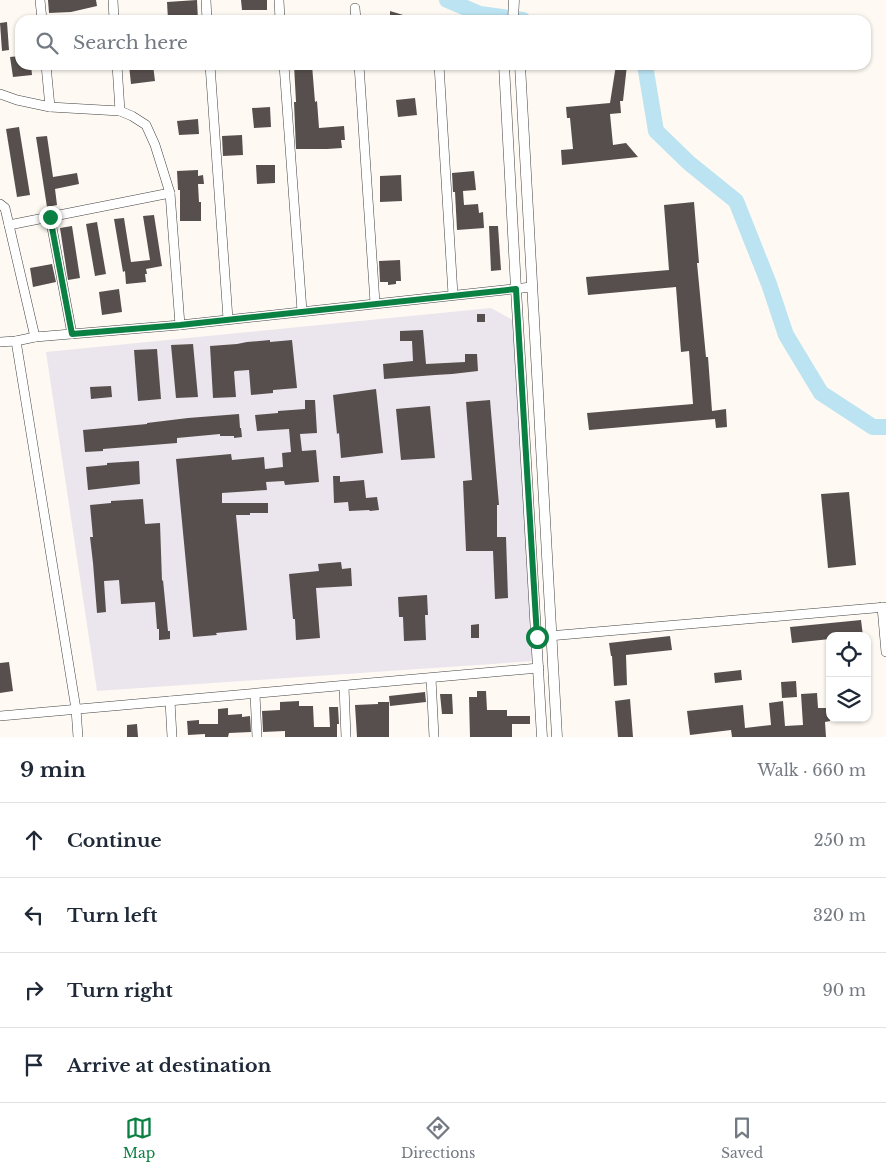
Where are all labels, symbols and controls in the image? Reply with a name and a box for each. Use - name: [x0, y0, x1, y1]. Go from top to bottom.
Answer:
- search box: [15, 15, 871, 70]
- icon: search: [33, 29, 61, 57]
- text: Search here: [73, 31, 188, 54]
- route end: [39, 206, 62, 229]
- route start: [526, 626, 549, 649]
- map controls: [826, 632, 871, 722]
- button: locate: [826, 632, 871, 677]
- button: layers: [826, 677, 871, 722]
- text: 9 min: [20, 757, 86, 783]
- text: Walk · 660 m: [757, 760, 866, 780]
- icon: ahead: [20, 826, 48, 854]
- text: Continue: [67, 829, 162, 852]
- text: 250 m: [814, 830, 866, 850]
- icon: left: [20, 901, 48, 929]
- text: Turn left: [67, 904, 158, 927]
- text: 320 m: [813, 905, 866, 925]
- icon: right: [20, 976, 48, 1004]
- text: Turn right: [67, 979, 173, 1002]
- text: 90 m: [823, 980, 866, 1000]
- icon: arrive: [20, 1051, 48, 1079]
- text: Arrive at destination: [67, 1054, 271, 1077]
- tab: Map: [123, 1114, 155, 1162]
- tab: Directions: [401, 1114, 475, 1162]
- tab: Saved: [721, 1114, 763, 1162]

